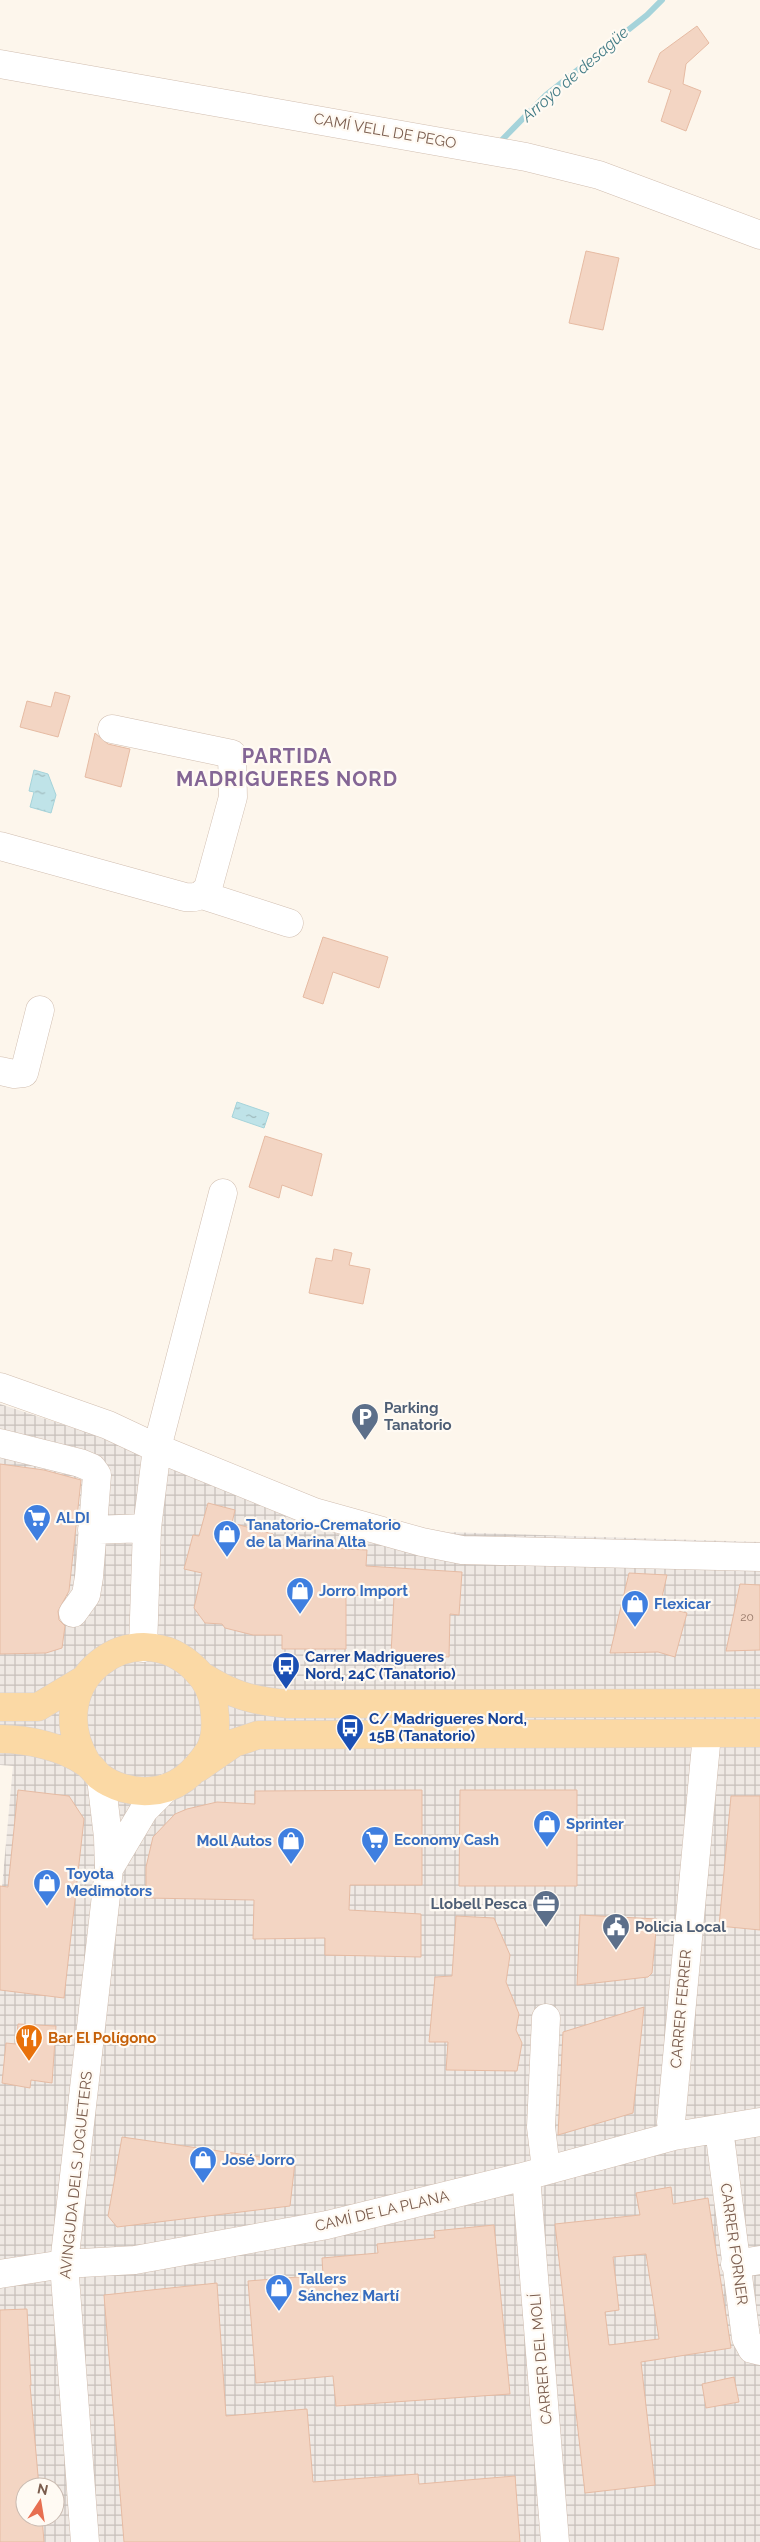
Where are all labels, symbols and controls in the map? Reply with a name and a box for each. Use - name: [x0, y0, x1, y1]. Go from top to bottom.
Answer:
- water label: Arroyo de desagüe: [517, 22, 633, 126]
- street label: CAMÍ VELL DE PEGO: [312, 110, 458, 152]
- district label: PARTIDA MADRIGUERES NORD: [176, 744, 398, 791]
- place label: Parking Tanatorio: [384, 1399, 452, 1434]
- parking icon: Parking Tanatorio: [350, 1402, 380, 1441]
- supermarket icon: ALDI: [22, 1503, 52, 1542]
- place label: ALDI: [56, 1509, 90, 1527]
- place label: Tanatorio-Crematorio de la Marina Alta: [246, 1516, 401, 1551]
- shop icon: Tanatorio-Crematorio de la Marina Alta: [212, 1519, 242, 1558]
- shop icon: Jorro Import: [285, 1576, 315, 1615]
- place label: Jorro Import: [319, 1582, 408, 1600]
- shop icon: Flexicar: [620, 1589, 650, 1628]
- place label: Flexicar: [654, 1595, 711, 1613]
- house number: 20: [740, 1610, 754, 1624]
- place label: Carrer Madrigueres Nord, 24C (Tanatorio): [305, 1648, 456, 1683]
- bus stop icon: Carrer Madrigueres Nord, 24C (Tanatorio): [271, 1651, 301, 1690]
- place label: C/ Madrigueres Nord, 15B (Tanatorio): [369, 1710, 527, 1745]
- bus stop icon: C/ Madrigueres Nord, 15B (Tanatorio): [335, 1713, 365, 1752]
- shop icon: Sprinter: [532, 1809, 562, 1848]
- place label: Sprinter: [566, 1815, 624, 1833]
- supermarket icon: Economy Cash: [360, 1825, 390, 1864]
- shop icon: Moll Autos: [276, 1826, 306, 1865]
- place label: Economy Cash: [394, 1831, 499, 1849]
- place label: Moll Autos: [196, 1832, 272, 1850]
- place label: Toyota Medimotors: [66, 1865, 152, 1900]
- shop icon: Toyota Medimotors: [32, 1868, 62, 1907]
- office icon: Llobell Pesca: [531, 1889, 561, 1928]
- place label: Llobell Pesca: [431, 1895, 527, 1913]
- public building icon: Policia Local: [601, 1912, 631, 1951]
- place label: Policia Local: [635, 1918, 726, 1936]
- street label: CARRER FERRER: [667, 1949, 695, 2069]
- restaurant icon: Bar El Polígono: [14, 2023, 44, 2062]
- place label: Bar El Polígono: [48, 2029, 156, 2047]
- street label: AVINGUDA DELS JOGUETERS: [56, 2070, 96, 2280]
- shop icon: José Jorro: [188, 2145, 218, 2184]
- place label: José Jorro: [222, 2151, 295, 2169]
- street label: CARRER FORNER: [717, 2182, 751, 2306]
- street label: CAMÍ DE LA PLANA: [313, 2187, 451, 2235]
- place label: Tallers Sánchez Martí: [298, 2270, 399, 2305]
- shop icon: Tallers Sánchez Martí: [264, 2273, 294, 2312]
- street label: CARRER DEL MOLÍ: [526, 2292, 556, 2425]
- north arrow: [15, 2477, 65, 2527]
- text: N: [36, 2480, 50, 2498]

